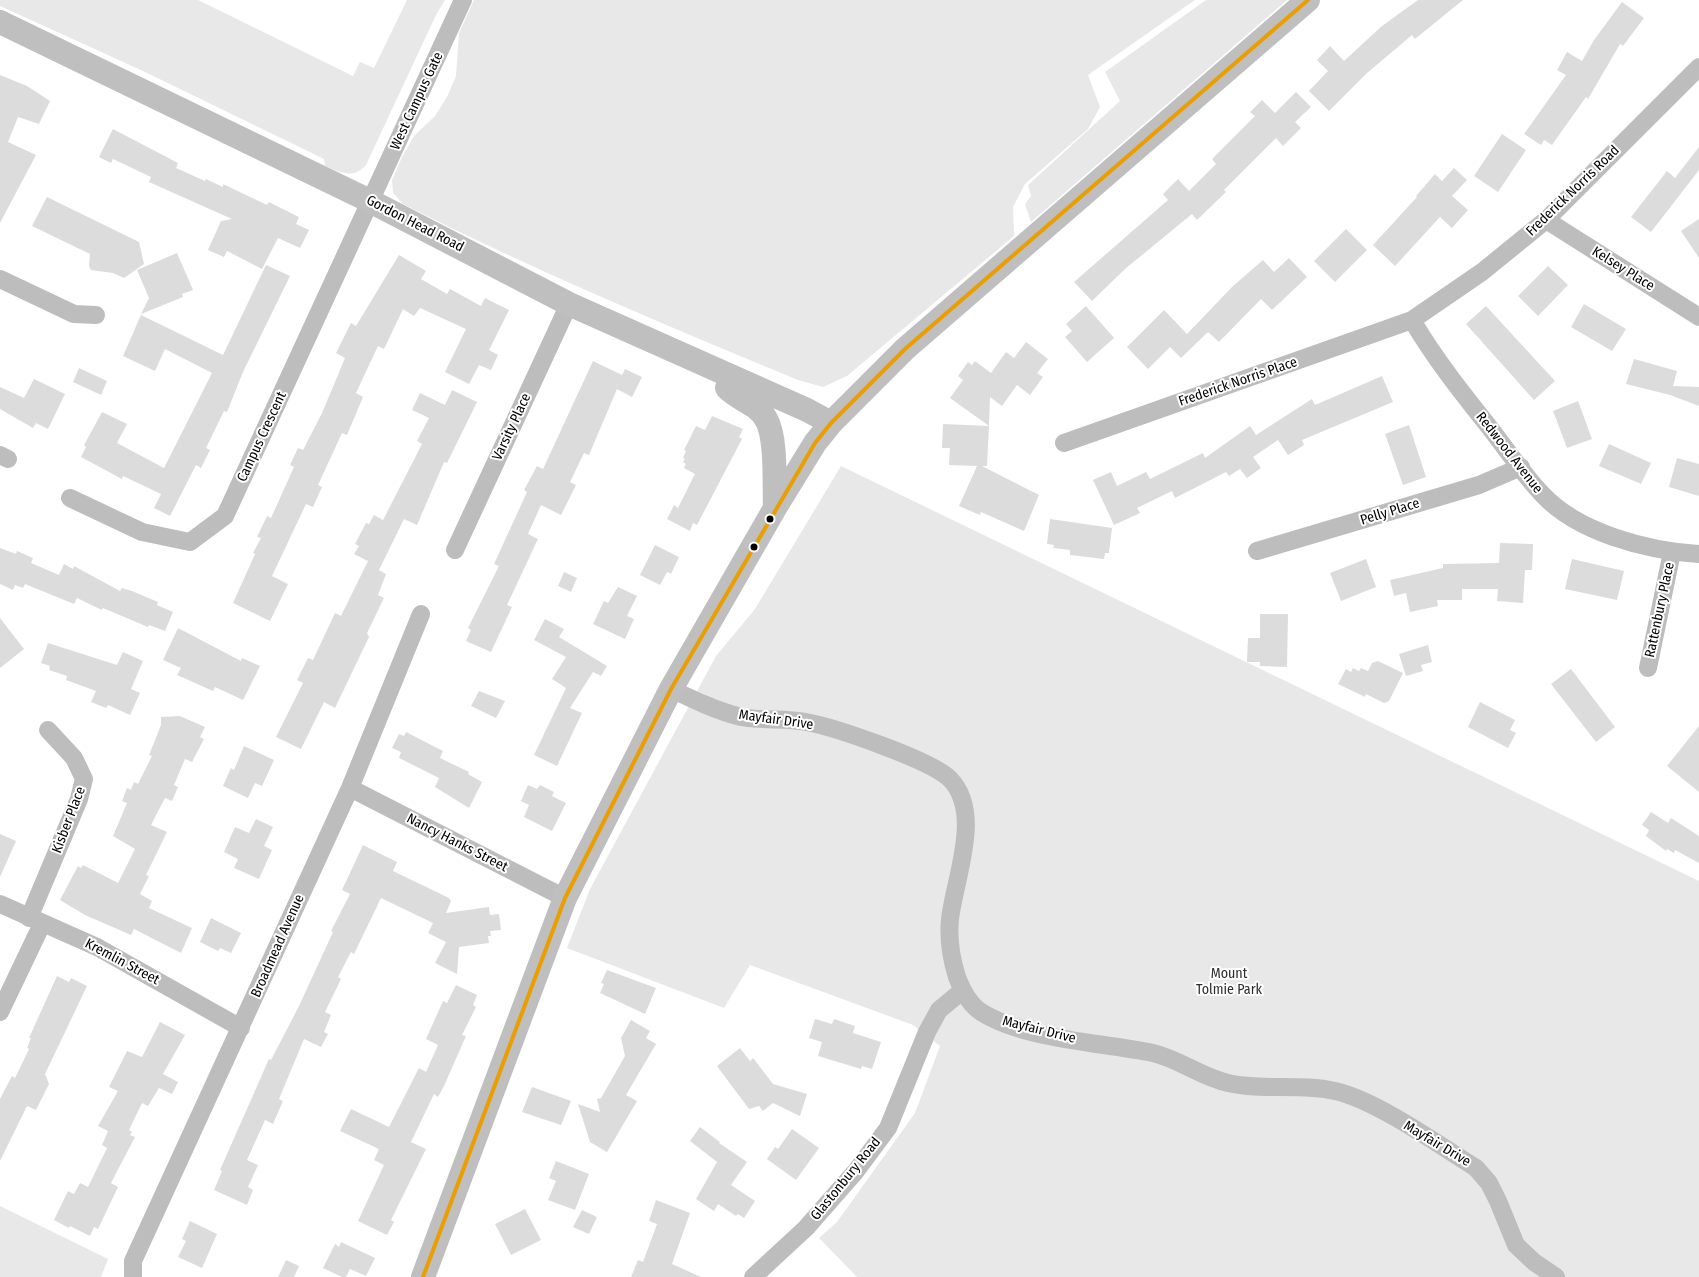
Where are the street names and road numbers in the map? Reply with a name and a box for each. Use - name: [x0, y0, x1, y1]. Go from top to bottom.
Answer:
- street label: West Campus Gate: [387, 49, 447, 153]
- street label: Frederick Norris Road: [1523, 142, 1623, 240]
- street label: Gordon Head Road: [363, 192, 467, 256]
- street label: Kelsey Place: [1589, 243, 1657, 295]
- street label: Frederick Norris Place: [1176, 354, 1300, 410]
- street label: Campus Crescent: [234, 389, 290, 485]
- street label: Varsity Place: [489, 391, 535, 463]
- street label: Redwood Avenue: [1472, 409, 1546, 497]
- street label: Pelly Place: [1358, 495, 1422, 529]
- street label: Rattenbury Place: [1642, 561, 1678, 659]
- street label: Mayfair Drive: [738, 706, 814, 734]
- street label: Kisber Place: [49, 784, 89, 856]
- street label: Nancy Hanks Street: [404, 810, 510, 876]
- street label: Broadmead Avenue: [248, 892, 308, 1000]
- street label: Kremlin Street: [82, 935, 162, 989]
- street label: Mayfair Drive: [1001, 1013, 1077, 1047]
- street label: Mayfair Drive: [1401, 1117, 1473, 1171]
- street label: Glastonbury Road: [807, 1134, 885, 1224]

